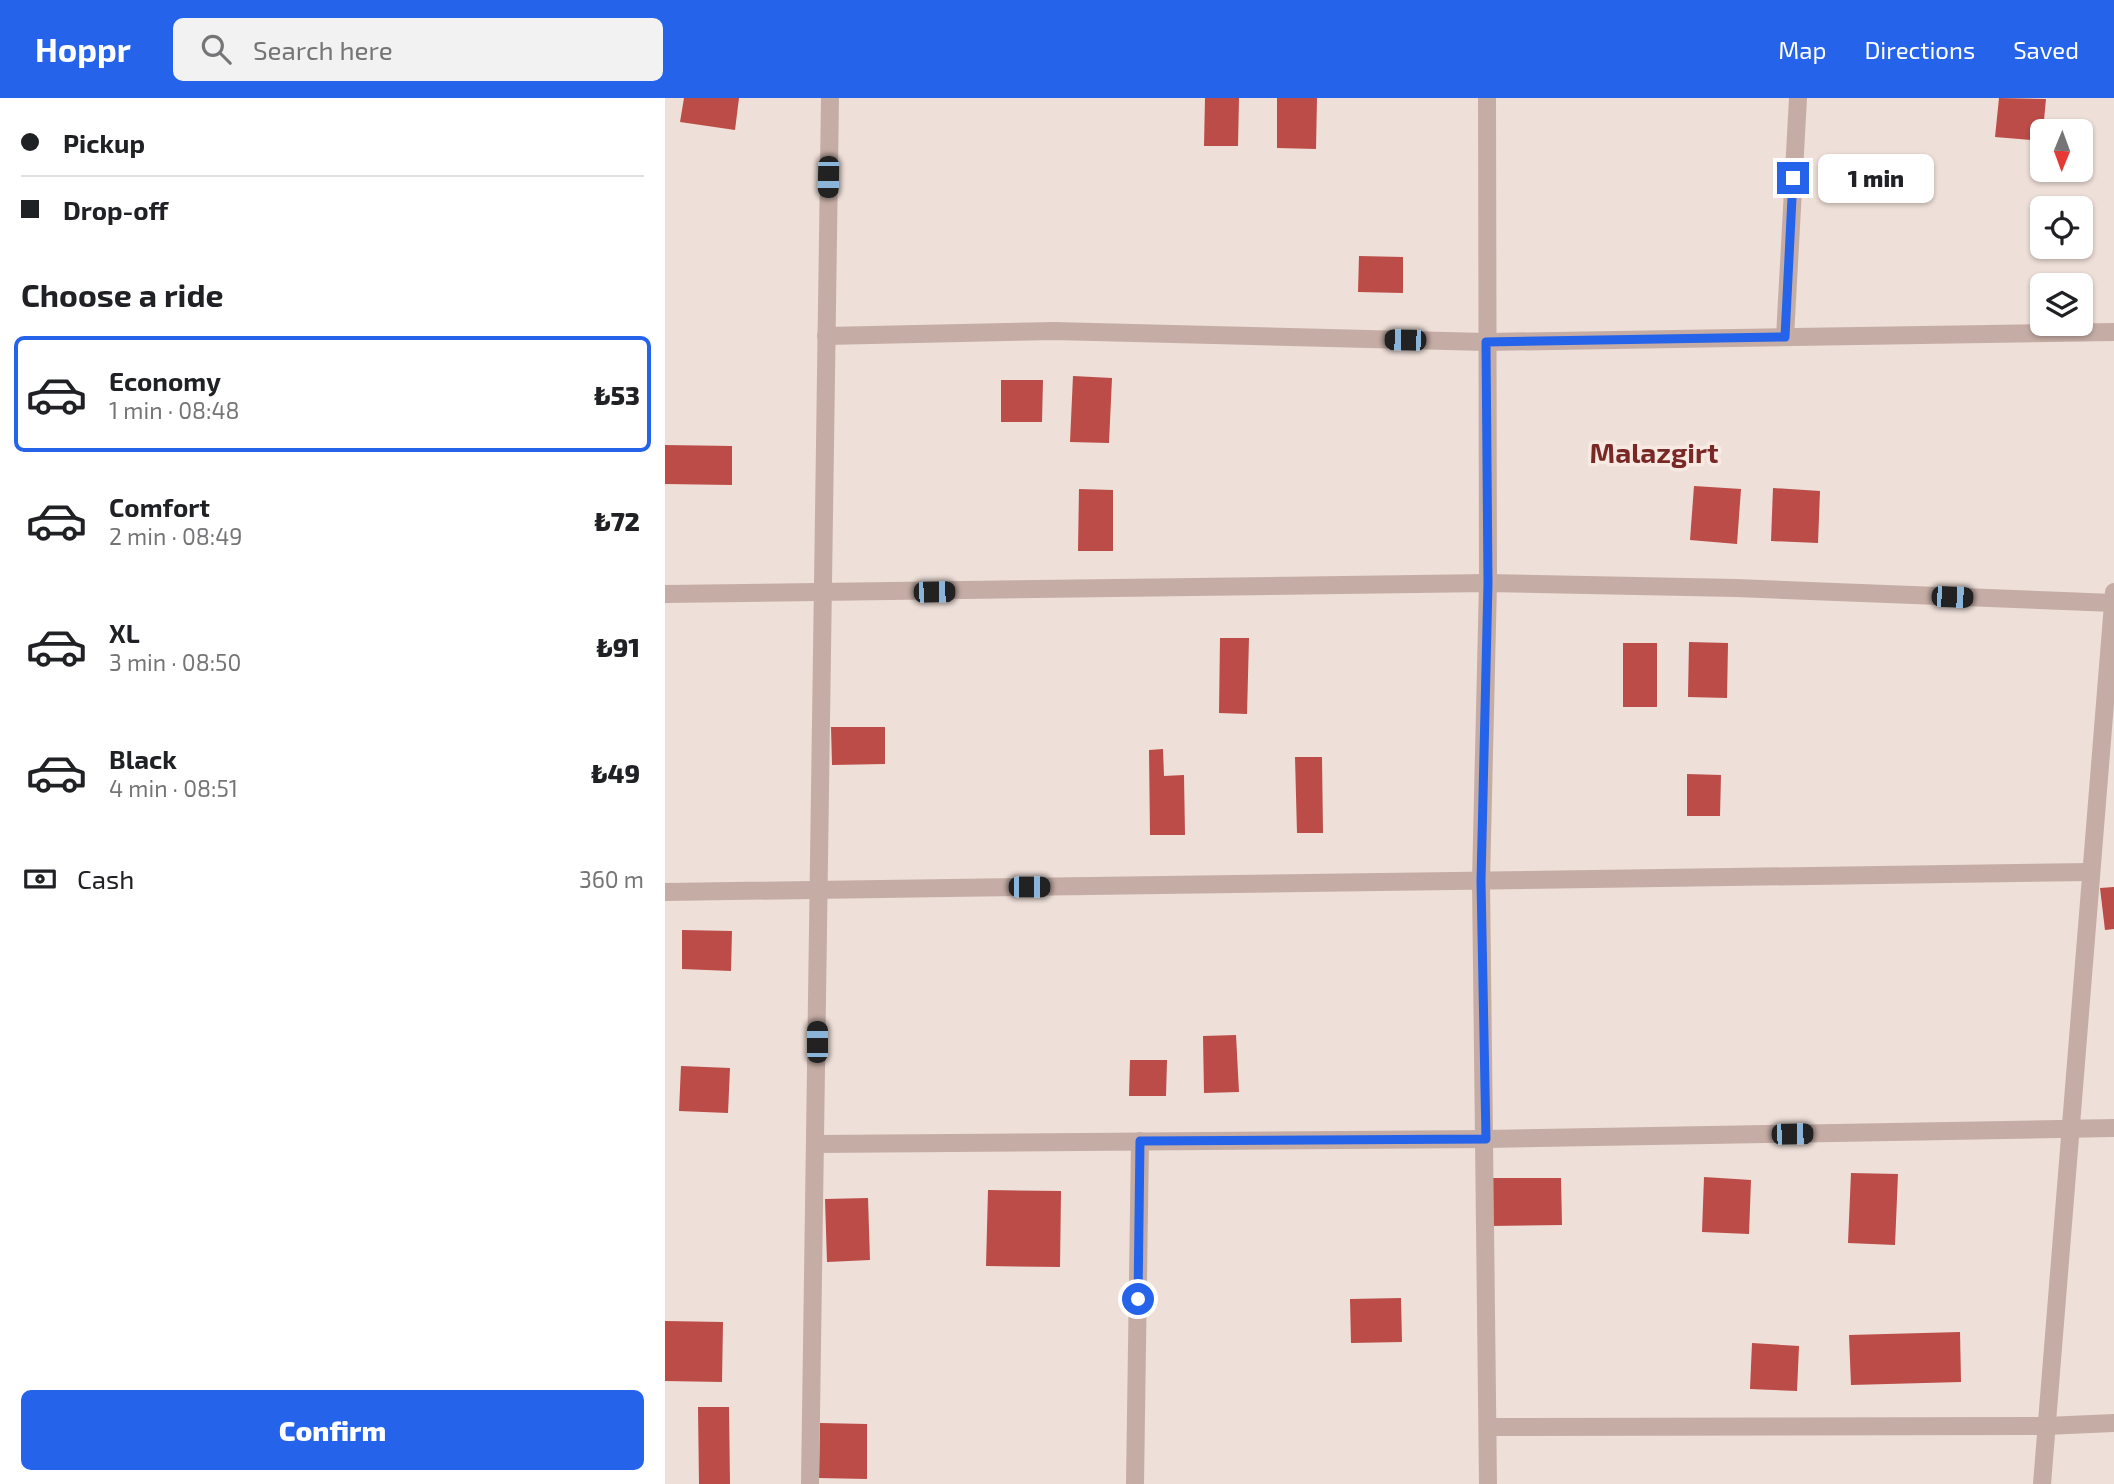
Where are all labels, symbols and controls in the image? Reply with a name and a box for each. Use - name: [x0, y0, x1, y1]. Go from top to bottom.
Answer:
- search box: [173, 18, 663, 81]
- text: Hoppr: [35, 29, 131, 69]
- icon: search: [197, 30, 235, 68]
- text: Search here: [253, 34, 393, 65]
- text: Map: [1778, 35, 1826, 64]
- text: Directions: [1864, 35, 1975, 64]
- text: Saved: [2013, 35, 2079, 64]
- north arrow: [2030, 119, 2093, 182]
- map controls: [2030, 119, 2093, 336]
- text: Pickup: [63, 127, 145, 158]
- callout: 1 min: [1817, 154, 1933, 202]
- car: [818, 156, 839, 198]
- route end: [1777, 162, 1809, 194]
- text: 1 min: [1848, 164, 1904, 192]
- text: Drop-off: [63, 194, 168, 225]
- button: locate: [2030, 196, 2093, 259]
- button: layers: [2030, 273, 2093, 336]
- text: Choose a ride: [21, 275, 224, 313]
- car: [1384, 329, 1427, 351]
- icon: car: [25, 363, 88, 426]
- text: Economy: [109, 365, 221, 396]
- text: ₺53: [594, 379, 640, 410]
- text: 1 min · 08:48: [109, 396, 240, 424]
- district label: Malazgirt: [1590, 435, 1718, 469]
- icon: car: [25, 489, 88, 552]
- text: Comfort: [109, 491, 210, 522]
- text: ₺72: [594, 505, 640, 536]
- text: 2 min · 08:49: [109, 522, 243, 550]
- car: [913, 581, 956, 603]
- car: [1931, 586, 1974, 608]
- icon: car: [25, 615, 88, 678]
- text: XL: [109, 617, 140, 648]
- text: ₺91: [596, 631, 640, 662]
- text: 3 min · 08:50: [109, 648, 241, 676]
- icon: car: [25, 741, 88, 804]
- text: Black: [109, 743, 177, 774]
- text: ₺49: [591, 757, 640, 788]
- text: 4 min · 08:51: [109, 774, 238, 802]
- icon: cash: [21, 860, 59, 898]
- text: Cash: [77, 863, 134, 894]
- text: 360 m: [579, 865, 644, 893]
- car: [1009, 877, 1051, 898]
- car: [807, 1021, 828, 1063]
- car: [1771, 1123, 1814, 1145]
- route start: [1122, 1283, 1154, 1315]
- button: Confirm: [21, 1390, 644, 1470]

